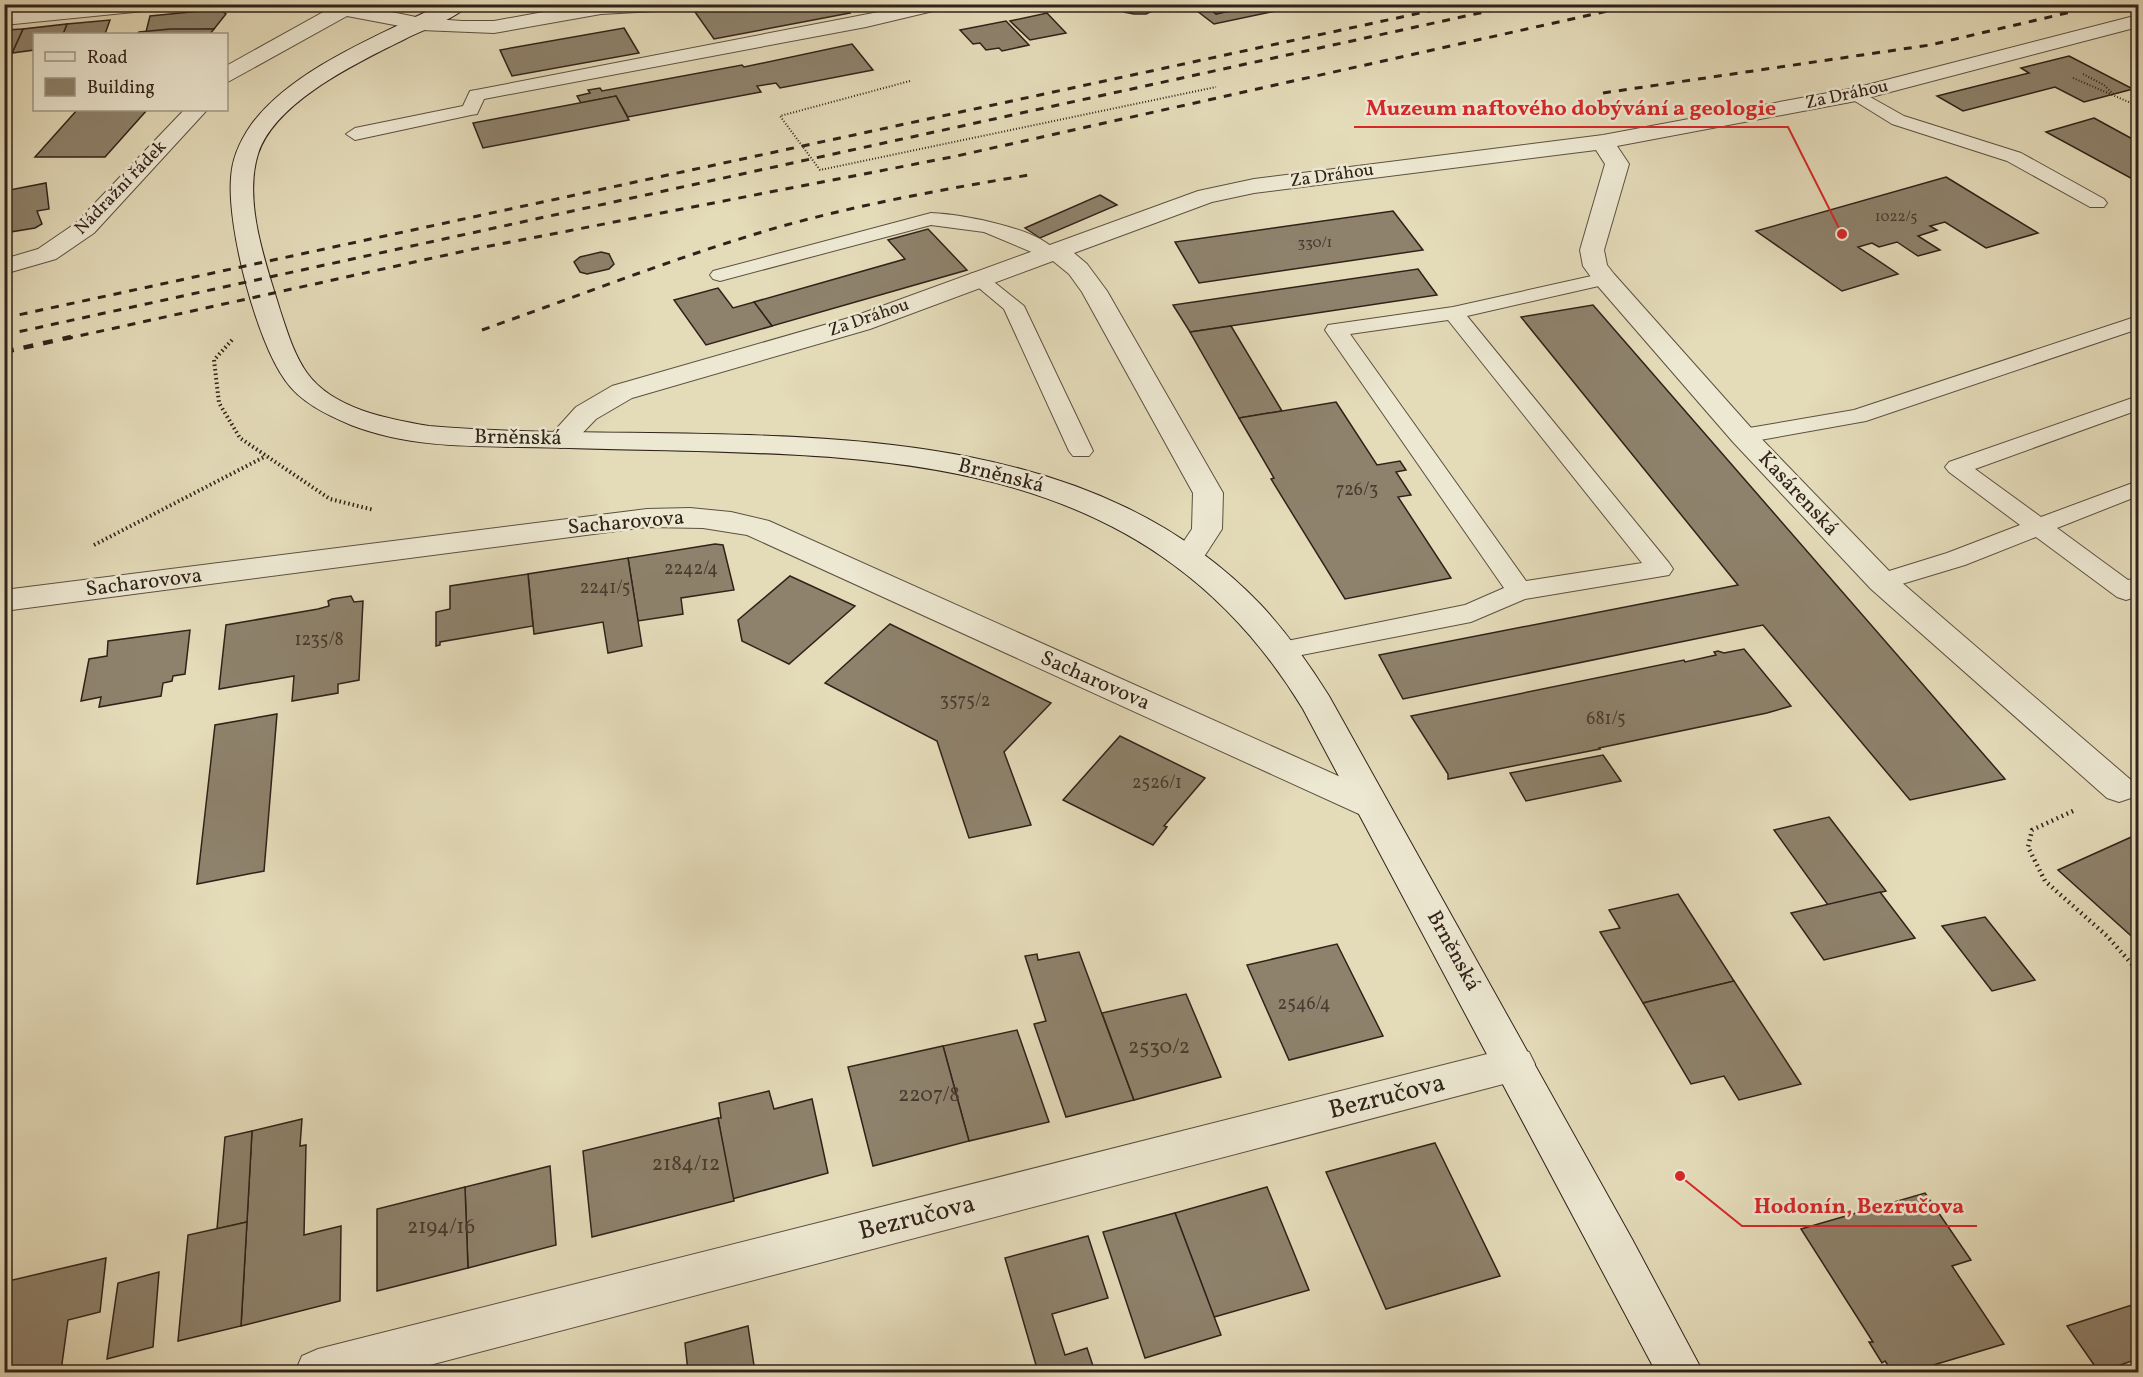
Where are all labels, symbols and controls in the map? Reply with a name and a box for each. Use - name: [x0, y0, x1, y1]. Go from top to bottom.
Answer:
- legend: [33, 33, 228, 111]
- text: Road: [87, 46, 128, 71]
- street label: Za Dráhou: [1803, 74, 1891, 116]
- text: Building: [87, 76, 155, 101]
- callout: Muzeum naftového dobývání a geologie: [1354, 87, 1788, 127]
- text: Muzeum naftového dobývání a geologie: [1366, 94, 1776, 125]
- street label: Nádražní řádek: [69, 135, 173, 241]
- street label: Za Dráhou: [1289, 158, 1375, 194]
- house number: 1022/5: [1875, 207, 1917, 228]
- house number: 330/1: [1298, 233, 1332, 254]
- street label: Za Dráhou: [825, 293, 913, 343]
- street label: Brněnská: [474, 423, 562, 453]
- street label: Kasárenská: [1751, 445, 1845, 543]
- street label: Brněnská: [955, 451, 1047, 501]
- house number: 726/3: [1336, 478, 1378, 503]
- street label: Sacharovova: [566, 503, 686, 543]
- house number: 2242/4: [664, 557, 718, 582]
- street label: Sacharovova: [84, 561, 204, 605]
- house number: 2241/5: [580, 576, 630, 601]
- house number: 1235/8: [294, 628, 344, 653]
- street label: Sacharovova: [1036, 644, 1154, 718]
- house number: 3575/2: [940, 689, 990, 714]
- house number: 681/5: [1586, 707, 1626, 732]
- house number: 2526/1: [1132, 771, 1182, 796]
- street label: Brněnská: [1419, 906, 1487, 996]
- house number: 2546/4: [1278, 992, 1330, 1017]
- house number: 2530/2: [1128, 1033, 1190, 1062]
- street label: Bezručova: [1325, 1065, 1449, 1129]
- house number: 2207/8: [898, 1081, 960, 1110]
- house number: 2184/12: [652, 1150, 720, 1179]
- street label: Bezručova: [855, 1186, 979, 1250]
- callout: Hodonín, Bezručova: [1742, 1186, 1977, 1226]
- text: Hodonín, Bezručova: [1754, 1192, 1964, 1223]
- house number: 2194/16: [407, 1213, 475, 1242]

